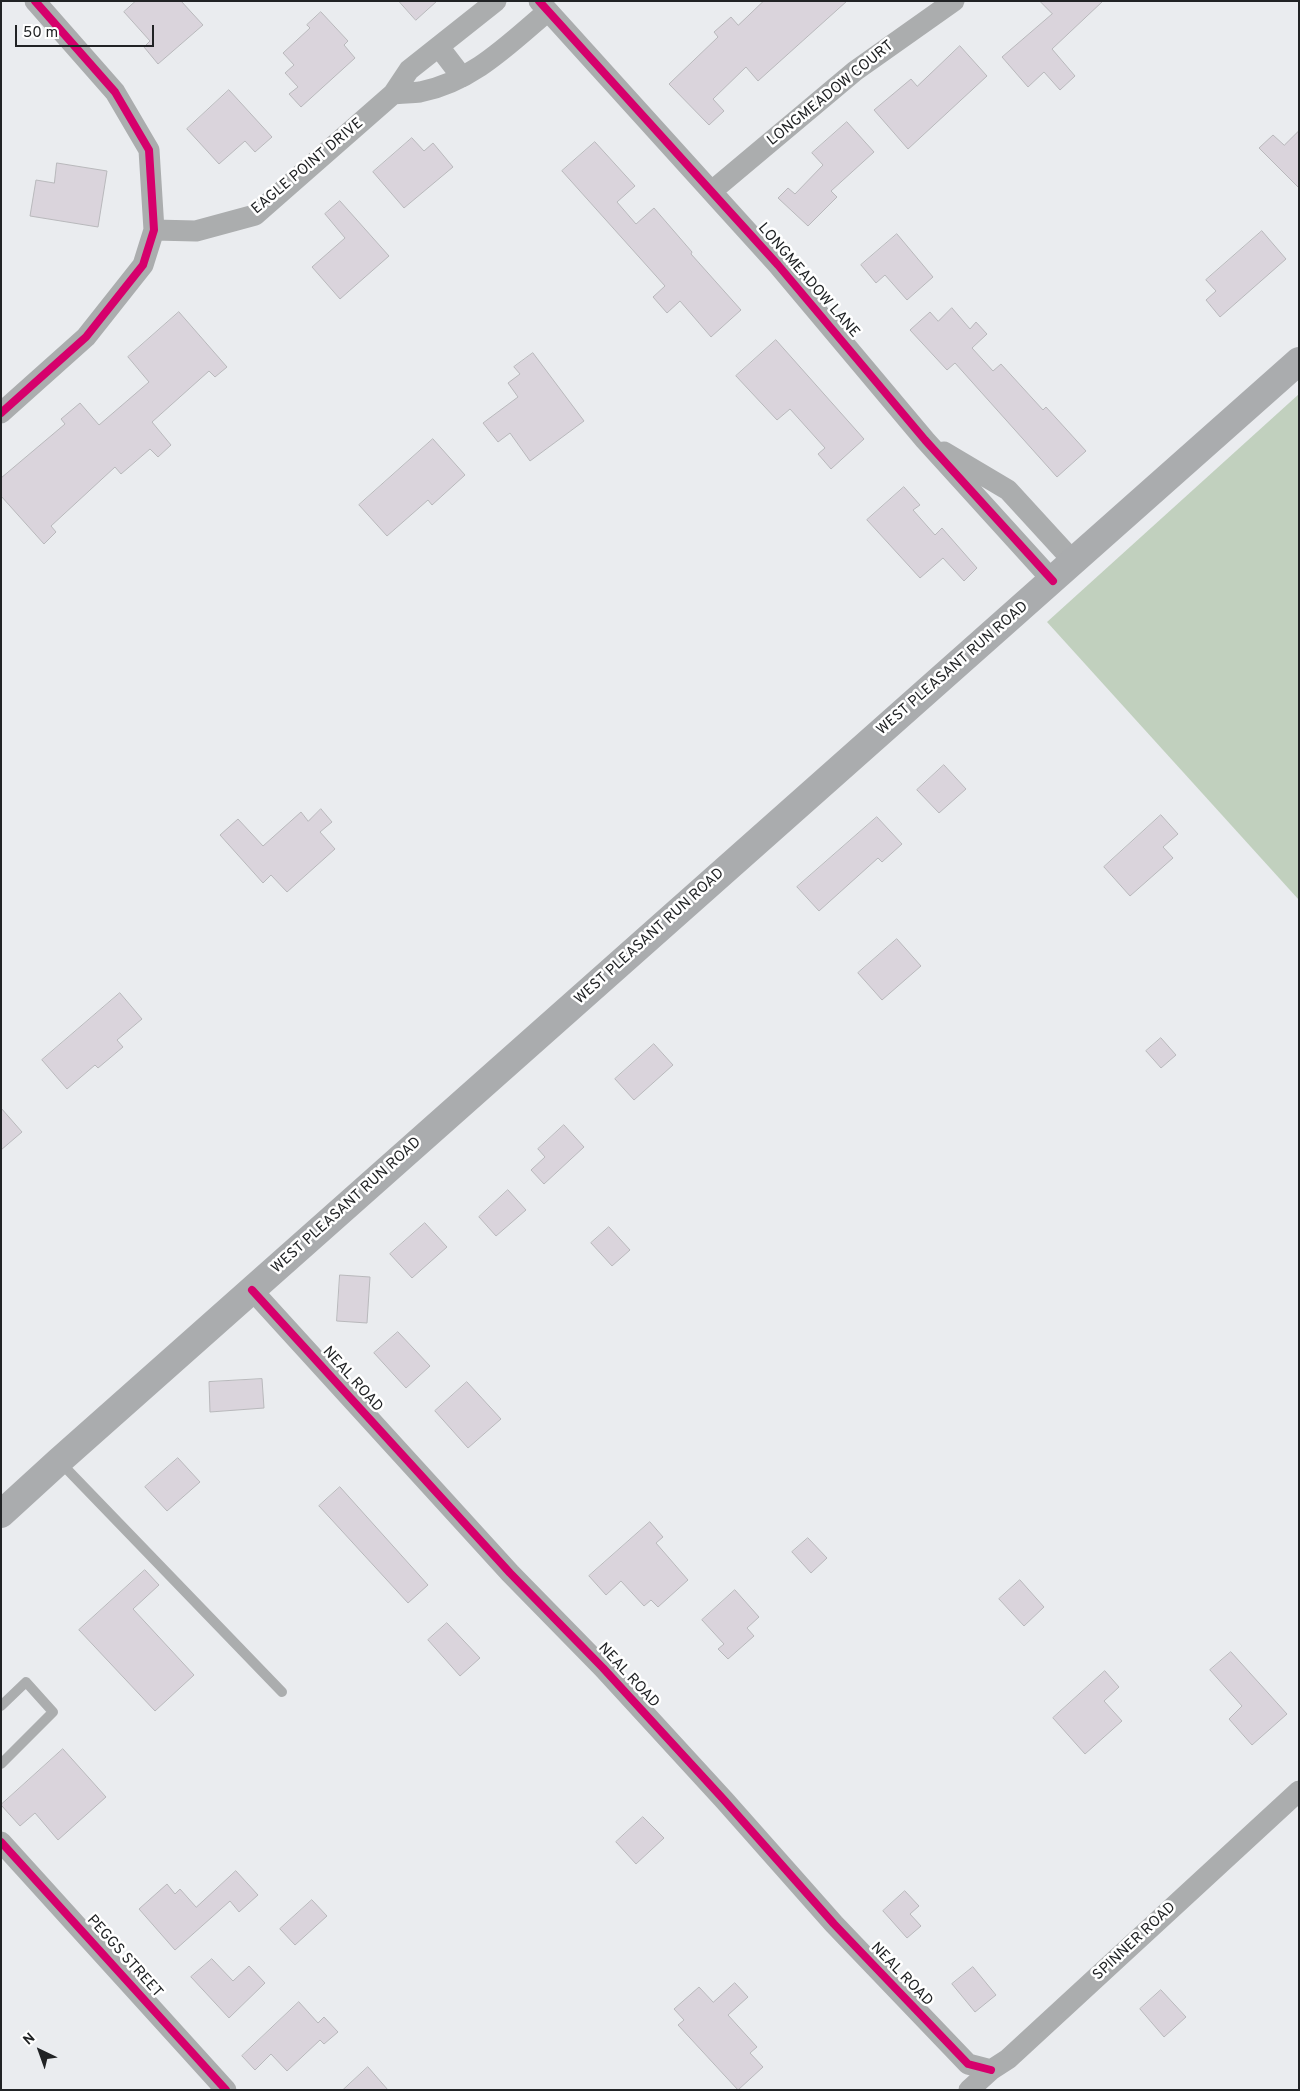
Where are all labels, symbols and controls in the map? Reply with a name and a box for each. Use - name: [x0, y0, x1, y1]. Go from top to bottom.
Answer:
- scale bar: [18, 15, 156, 47]
- text: 50 m: [23, 24, 58, 43]
- street label: LONGMEADOW COURT: [764, 38, 898, 150]
- street label: EAGLE POINT DRIVE: [249, 115, 367, 219]
- street label: LONGMEADOW LANE: [753, 220, 863, 342]
- street label: WEST PLEASANT RUN ROAD: [874, 598, 1032, 740]
- street label: WEST PLEASANT RUN ROAD: [572, 865, 728, 1009]
- street label: WEST PLEASANT RUN ROAD: [269, 1134, 425, 1278]
- street label: NEAL ROAD: [318, 1344, 386, 1416]
- street label: NEAL ROAD: [594, 1640, 662, 1712]
- street label: SPINNER ROAD: [1090, 1899, 1180, 1985]
- street label: PEGGS STREET: [82, 1912, 166, 2002]
- street label: NEAL ROAD: [866, 1939, 936, 2011]
- north arrow: [15, 2026, 65, 2076]
- text: N: [20, 2030, 39, 2049]

